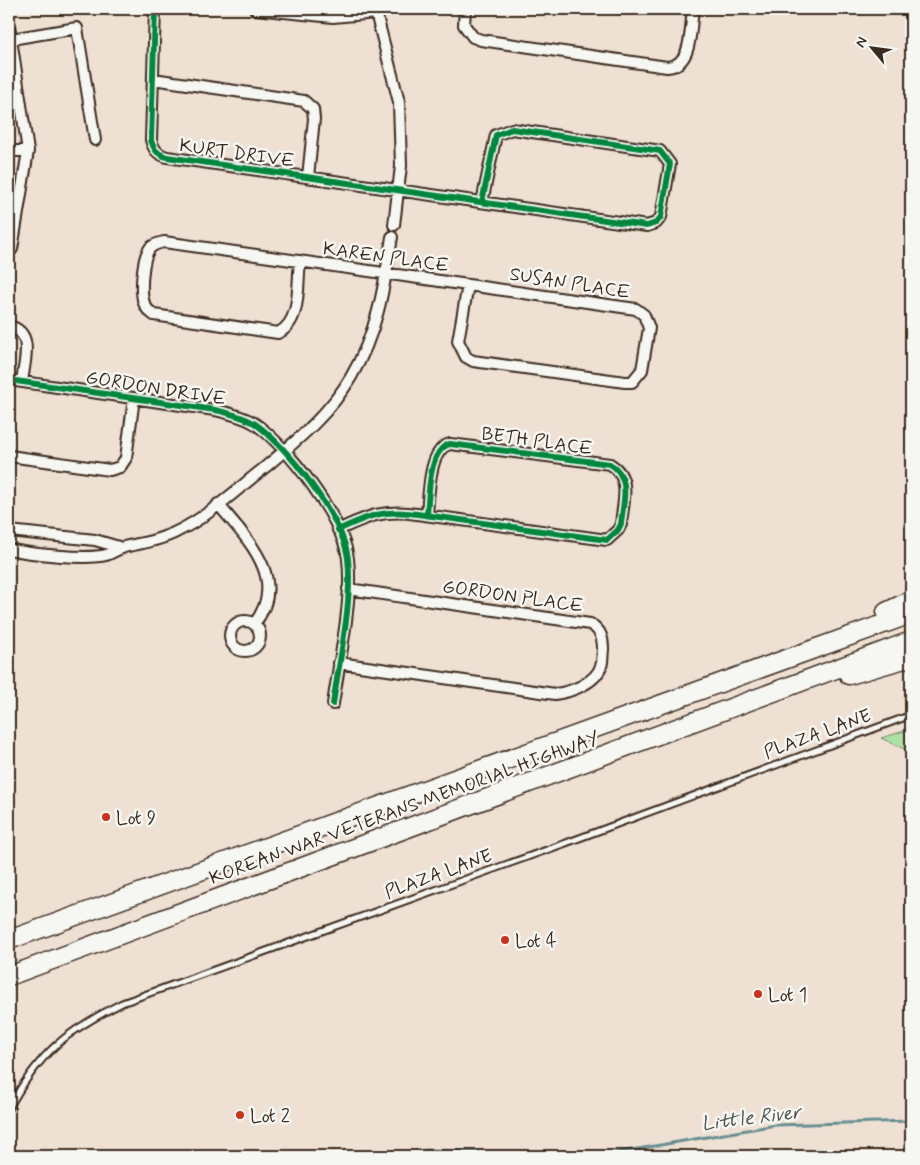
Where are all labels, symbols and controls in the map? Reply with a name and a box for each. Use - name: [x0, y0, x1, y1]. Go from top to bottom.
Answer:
- north arrow: [848, 22, 898, 72]
- text: N: [851, 34, 872, 51]
- street label: KURT DRIVE: [178, 133, 296, 174]
- street label: KAREN PLACE: [321, 236, 450, 279]
- street label: SUSAN PLACE: [508, 262, 632, 305]
- street label: GORDON DRIVE: [84, 365, 228, 412]
- street label: BETH PLACE: [480, 421, 594, 462]
- street label: GORDON PLACE: [441, 574, 585, 619]
- street label: PLAZA LANE: [760, 703, 875, 765]
- street label: KOREAN WAR VETERANS MEMORIAL HIGHWAY: [206, 726, 603, 891]
- place label: Lot 9: [116, 806, 156, 831]
- marker: Lot 9: [100, 811, 112, 823]
- street label: PLAZA LANE: [381, 843, 496, 905]
- place label: Lot 4: [515, 929, 557, 954]
- marker: Lot 4: [499, 934, 511, 946]
- place label: Lot 1: [768, 983, 807, 1008]
- marker: Lot 1: [752, 988, 764, 1000]
- water label: Little River: [700, 1099, 805, 1138]
- place label: Lot 2: [250, 1104, 290, 1129]
- marker: Lot 2: [234, 1109, 246, 1121]

